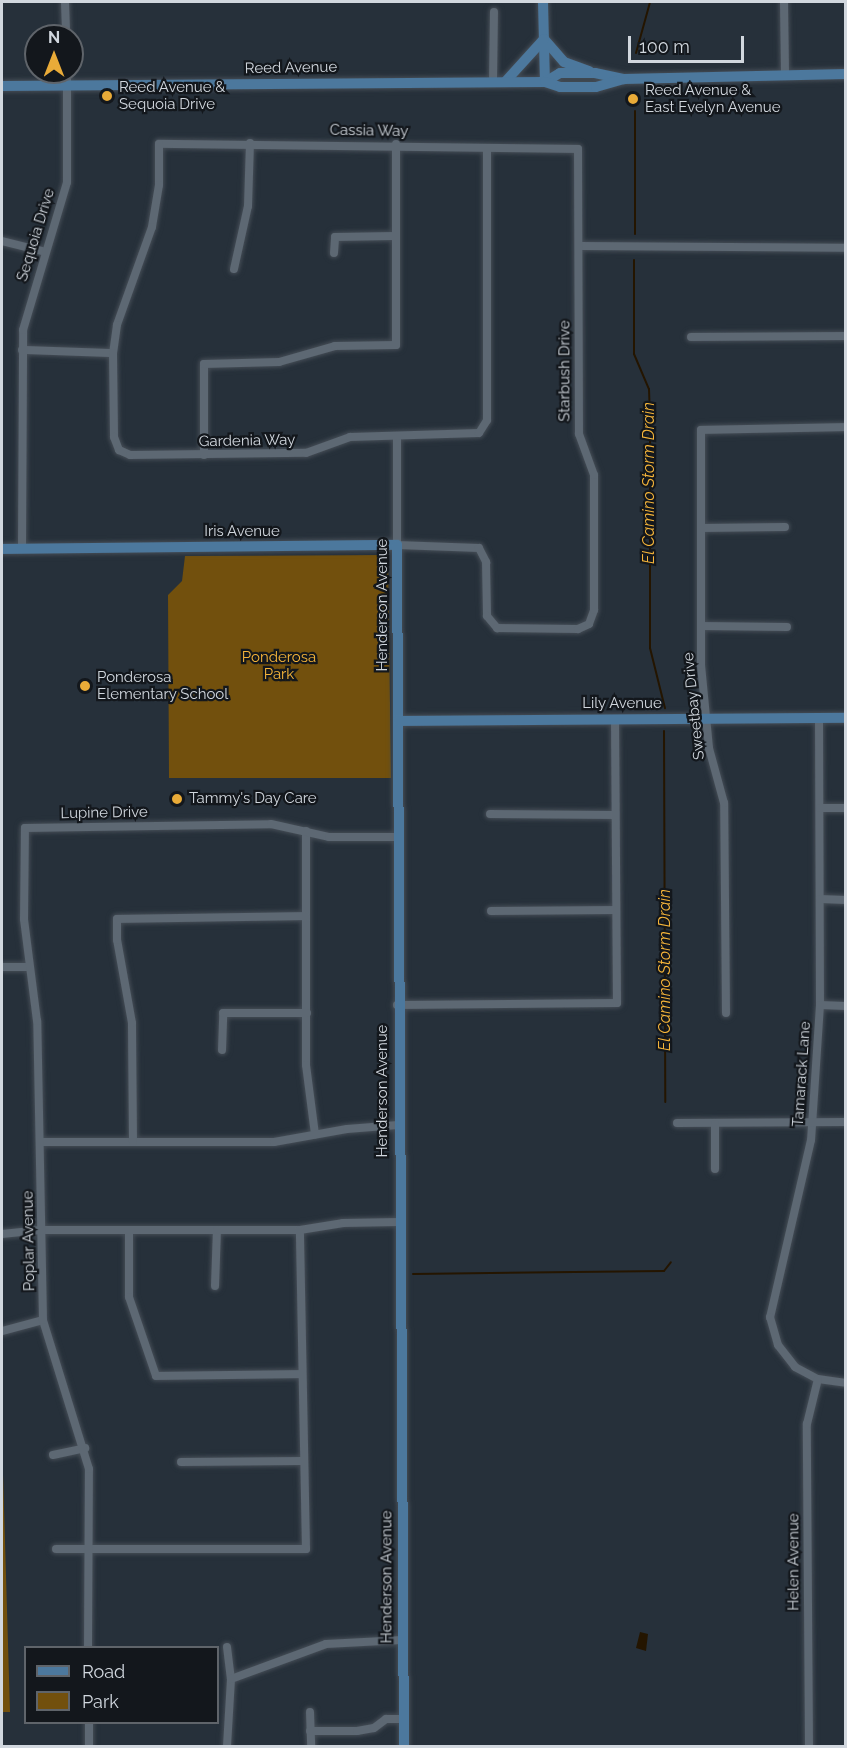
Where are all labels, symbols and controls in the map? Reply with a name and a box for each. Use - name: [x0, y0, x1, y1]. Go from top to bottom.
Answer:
- north arrow: [24, 24, 84, 84]
- scale bar: [631, 24, 746, 62]
- text: N: [48, 28, 60, 47]
- text: 100 m: [639, 36, 690, 57]
- street label: Reed Avenue: [244, 58, 338, 78]
- place label: Reed Avenue & Sequoia Drive: [119, 78, 226, 113]
- place label: Reed Avenue & East Evelyn Avenue: [645, 81, 781, 116]
- marker: Reed Avenue & Sequoia Drive: [100, 89, 114, 103]
- marker: Reed Avenue & East Evelyn Avenue: [626, 92, 640, 106]
- street label: Cassia Way: [329, 121, 409, 141]
- street label: Sequoia Drive: [13, 186, 59, 284]
- street label: Starbush Drive: [556, 320, 574, 422]
- water label: El Camino Storm Drain: [639, 402, 659, 564]
- street label: Gardenia Way: [198, 431, 296, 451]
- street label: Iris Avenue: [204, 523, 280, 541]
- street label: Henderson Avenue: [374, 538, 392, 672]
- park label: Ponderosa Park: [242, 648, 316, 683]
- street label: Sweetbay Drive: [679, 651, 709, 761]
- place label: Ponderosa Elementary School: [97, 668, 229, 703]
- marker: Ponderosa Elementary School: [78, 679, 92, 693]
- street label: Lily Avenue: [582, 695, 662, 713]
- place label: Tammy's Day Care: [189, 790, 317, 808]
- marker: Tammy's Day Care: [170, 792, 184, 806]
- street label: Lupine Drive: [60, 803, 148, 823]
- water label: El Camino Storm Drain: [655, 889, 675, 1051]
- street label: Tamarack Lane: [789, 1021, 815, 1127]
- street label: Henderson Avenue: [374, 1024, 392, 1158]
- street label: Poplar Avenue: [19, 1190, 39, 1292]
- street label: Henderson Avenue: [378, 1510, 396, 1644]
- street label: Helen Avenue: [785, 1513, 803, 1611]
- legend: [24, 1646, 219, 1724]
- text: Road: [82, 1661, 125, 1682]
- text: Park: [82, 1691, 119, 1712]

